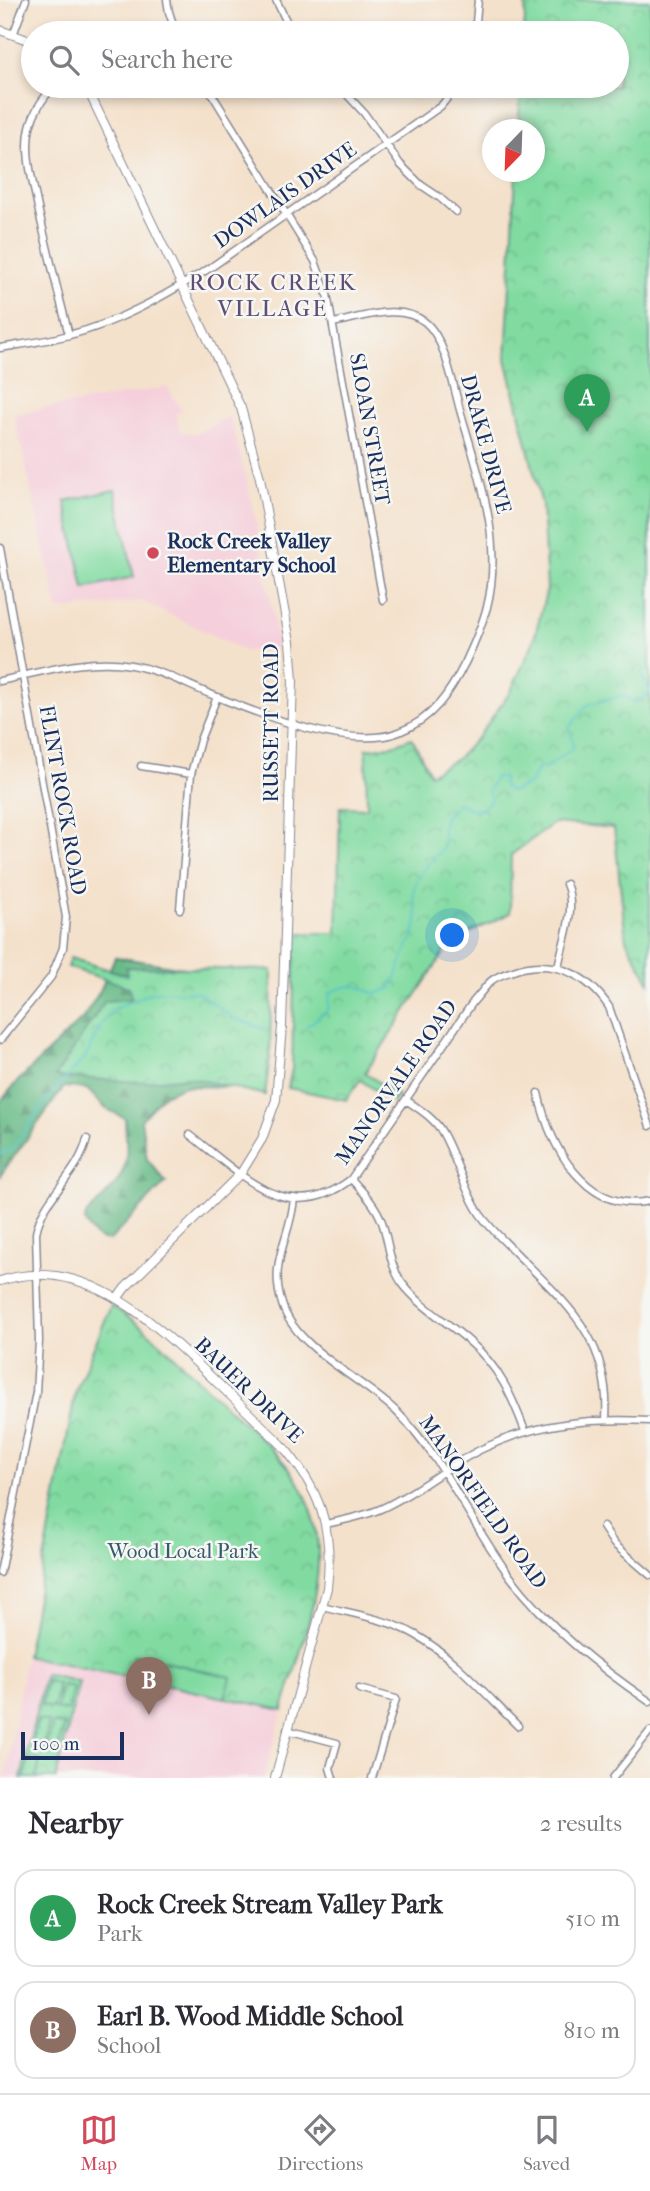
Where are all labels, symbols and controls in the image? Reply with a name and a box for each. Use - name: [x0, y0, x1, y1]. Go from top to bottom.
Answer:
- search box: [21, 21, 629, 98]
- icon: search: [45, 41, 83, 79]
- text: Search here: [101, 44, 233, 75]
- north arrow: [482, 119, 545, 182]
- street label: DOWLAIS DRIVE: [209, 137, 361, 253]
- district label: ROCK CREEK VILLAGE: [189, 269, 357, 322]
- street label: SLOAN STREET: [345, 351, 395, 508]
- street label: DRAKE DRIVE: [456, 372, 516, 516]
- pin: A: [564, 374, 610, 432]
- place label: Rock Creek Valley Elementary School: [167, 529, 336, 577]
- marker: Rock Creek Valley Elementary School: [145, 545, 161, 561]
- street label: RUSSETT ROAD: [259, 643, 283, 803]
- street label: FLINT ROCK ROAD: [34, 703, 92, 897]
- your location: [435, 918, 469, 952]
- street label: MANORVALE ROAD: [330, 995, 462, 1169]
- street label: BAUER DRIVE: [190, 1332, 308, 1448]
- street label: MANORFIELD ROAD: [414, 1411, 552, 1593]
- park label: Wood Local Park: [107, 1539, 259, 1563]
- pin: B: [126, 1657, 172, 1715]
- scale bar: [21, 1729, 124, 1761]
- text: 100 m: [32, 1733, 80, 1755]
- text: Nearby: [28, 1806, 123, 1841]
- text: 2 results: [540, 1810, 622, 1837]
- text: Rock Creek Stream Valley Park: [97, 1889, 443, 1920]
- text: A: [46, 1905, 60, 1932]
- text: 510 m: [565, 1905, 620, 1932]
- text: Park: [97, 1920, 143, 1947]
- text: Earl B. Wood Middle School: [97, 2001, 403, 2032]
- text: B: [46, 2017, 60, 2044]
- text: 810 m: [564, 2017, 620, 2044]
- text: School: [97, 2032, 161, 2059]
- tab: Map: [80, 2111, 118, 2175]
- tab: Directions: [278, 2111, 363, 2175]
- tab: Saved: [523, 2111, 570, 2175]

